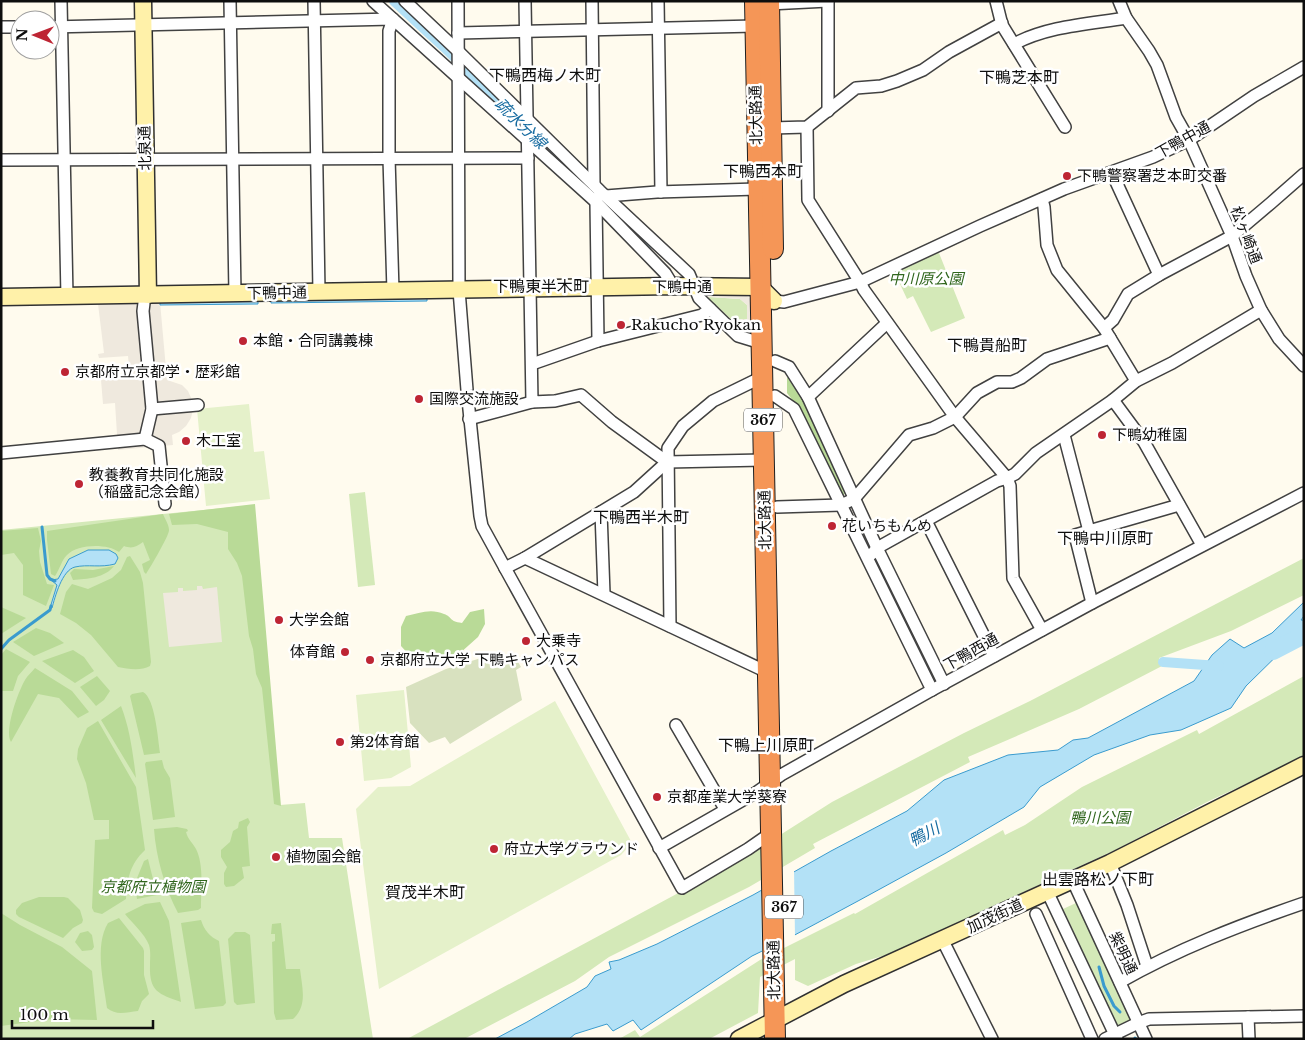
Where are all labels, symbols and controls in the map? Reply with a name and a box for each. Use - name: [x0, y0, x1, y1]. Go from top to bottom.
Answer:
- north arrow: [10, 10, 60, 60]
- text: N: [13, 28, 31, 42]
- district label: 下鴨西梅ノ木町: [489, 65, 601, 85]
- district label: 下鴨芝本町: [979, 67, 1059, 87]
- street label: 北大路通: [745, 85, 766, 145]
- water label: 疏水分線: [491, 94, 552, 154]
- street label: 下鴨中通: [1152, 117, 1214, 162]
- street label: 北泉通: [135, 125, 154, 171]
- district label: 下鴨西本町: [723, 161, 803, 181]
- place label: 下鴨警察署芝本町交番: [1077, 166, 1227, 185]
- marker: 下鴨警察署芝本町交番: [1061, 170, 1073, 182]
- street label: 松ヶ崎通: [1227, 203, 1266, 266]
- park label: 中川原公園: [888, 269, 965, 288]
- district label: 下鴨東半木町: [493, 276, 589, 296]
- street label: 下鴨中通: [652, 277, 712, 296]
- street label: 下鴨中通: [247, 282, 307, 303]
- place label: Rakucho Ryokan: [631, 315, 761, 334]
- marker: Rakucho Ryokan: [615, 319, 627, 331]
- place label: 本館・合同講義棟: [253, 331, 373, 350]
- marker: 本館・合同講義棟: [237, 335, 249, 347]
- district label: 下鴨貴船町: [947, 335, 1027, 355]
- place label: 京都府立京都学・歴彩館: [75, 362, 240, 381]
- marker: 京都府立京都学・歴彩館: [59, 366, 71, 378]
- place label: 国際交流施設: [429, 389, 519, 408]
- marker: 国際交流施設: [413, 393, 425, 405]
- road number: 367: [744, 408, 782, 432]
- place label: 下鴨幼稚園: [1112, 425, 1187, 444]
- marker: 下鴨幼稚園: [1096, 429, 1108, 441]
- place label: 木工室: [196, 431, 241, 450]
- marker: 木工室: [180, 435, 192, 447]
- place label: 教養教育共同化施設 （稲盛記念会館）: [89, 465, 224, 501]
- marker: 教養教育共同化施設 （稲盛記念会館）: [73, 478, 85, 490]
- street label: 北大路通: [754, 490, 775, 550]
- district label: 下鴨西半木町: [593, 507, 689, 527]
- place label: 花いちもんめ: [842, 516, 932, 535]
- marker: 花いちもんめ: [826, 520, 838, 532]
- district label: 下鴨中川原町: [1057, 528, 1153, 548]
- place label: 大学会館: [289, 610, 349, 629]
- marker: 大学会館: [273, 614, 285, 626]
- street label: 下鴨西通: [940, 629, 1002, 674]
- place label: 大乗寺: [536, 631, 581, 650]
- marker: 大乗寺: [520, 635, 532, 647]
- place label: 体育館: [290, 642, 335, 661]
- marker: 体育館: [339, 646, 351, 658]
- place label: 京都府立大学 下鴨キャンパス: [380, 650, 579, 669]
- marker: 京都府立大学 下鴨キャンパス: [364, 654, 376, 666]
- place label: 第2体育館: [350, 732, 419, 751]
- district label: 下鴨上川原町: [718, 735, 814, 755]
- marker: 第2体育館: [334, 736, 346, 748]
- place label: 京都産業大学葵寮: [667, 787, 787, 806]
- marker: 京都産業大学葵寮: [651, 791, 663, 803]
- park label: 鴨川公園: [1070, 808, 1132, 827]
- water label: 鴨川: [905, 817, 945, 850]
- place label: 府立大学グラウンド: [504, 839, 639, 858]
- marker: 府立大学グラウンド: [488, 843, 500, 855]
- place label: 植物園会館: [286, 847, 361, 866]
- marker: 植物園会館: [270, 851, 282, 863]
- district label: 出雲路松ノ下町: [1042, 869, 1154, 889]
- park label: 京都府立植物園: [100, 877, 207, 896]
- district label: 賀茂半木町: [385, 882, 465, 902]
- street label: 加茂街道: [964, 894, 1026, 937]
- road number: 367: [765, 896, 803, 919]
- street label: 紫明通: [1105, 928, 1142, 977]
- street label: 北大路通: [763, 940, 784, 1000]
- scale bar: [12, 998, 154, 1030]
- text: 100 m: [20, 1005, 69, 1024]

